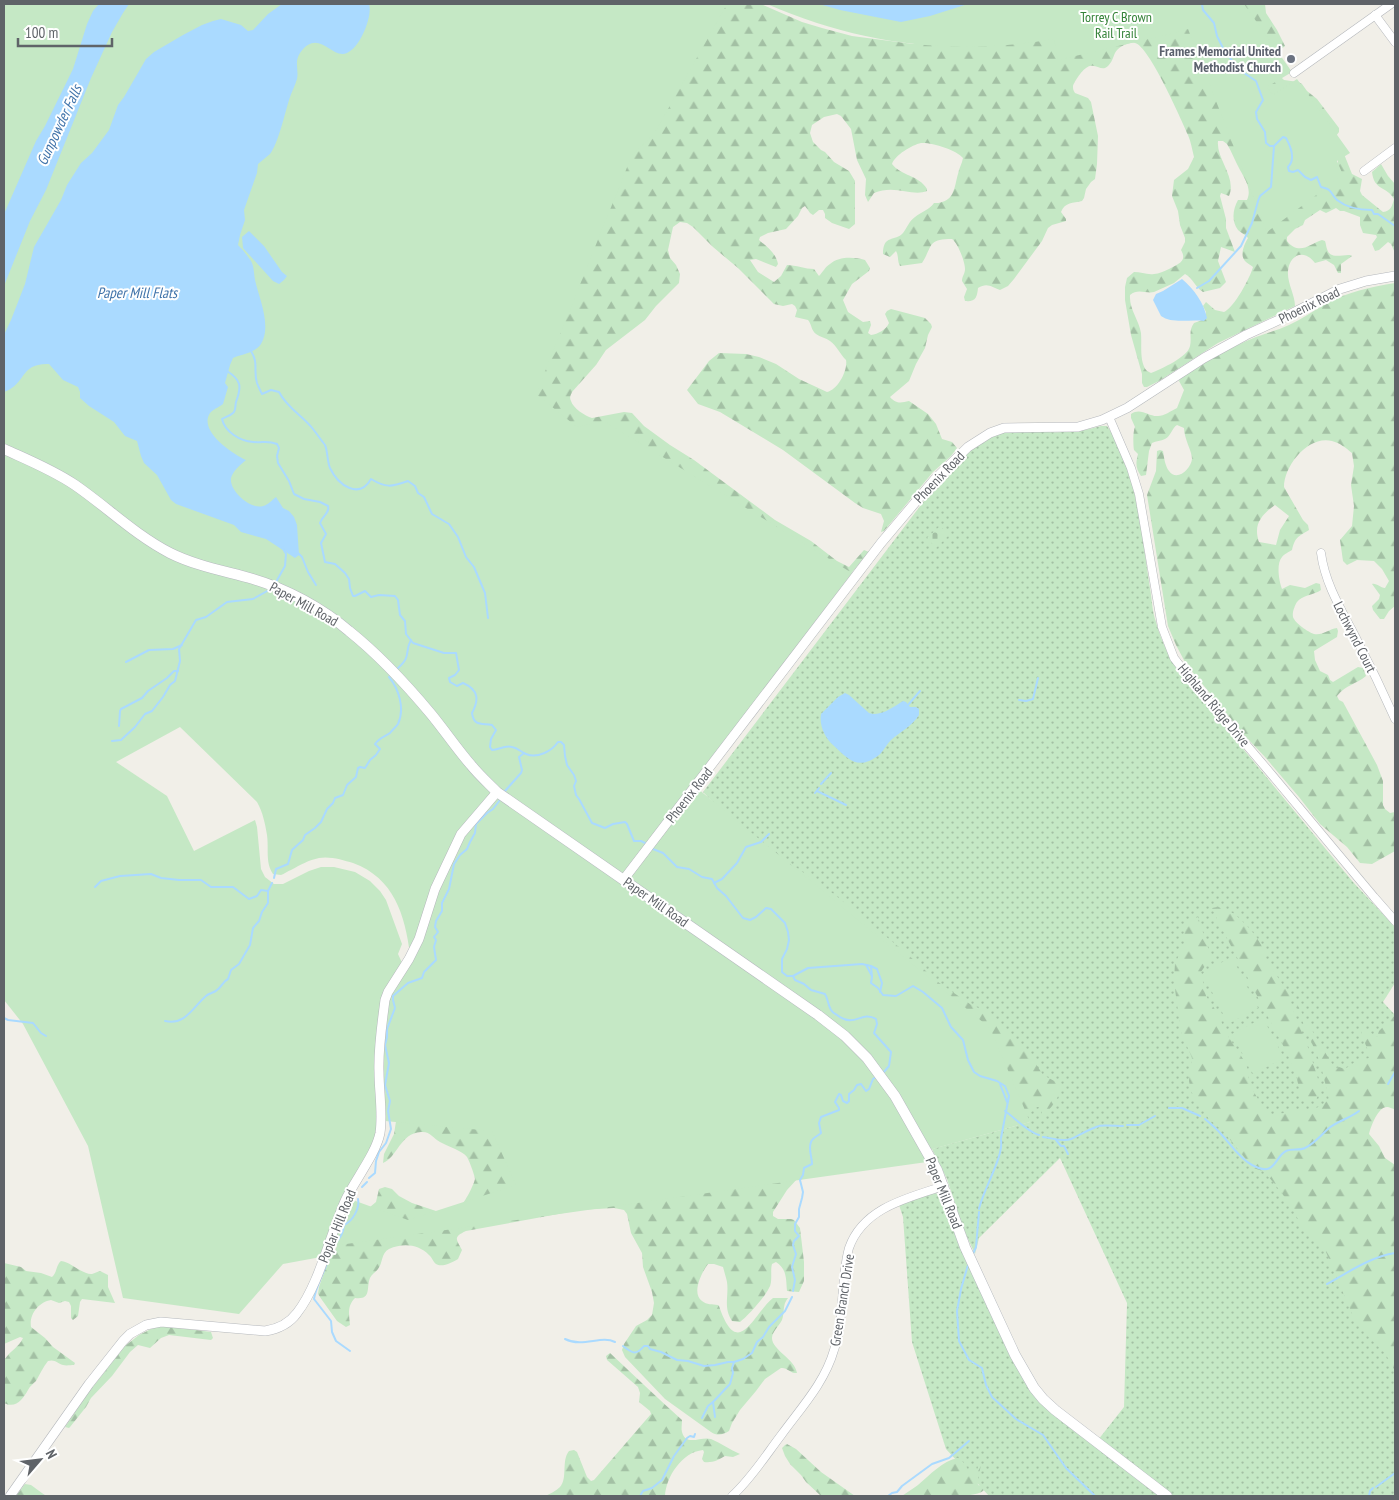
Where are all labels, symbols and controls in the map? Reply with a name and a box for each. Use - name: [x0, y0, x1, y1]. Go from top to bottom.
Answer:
- park label: Torrey C Brown Rail Trail: [1080, 8, 1152, 42]
- scale bar: [18, 15, 111, 47]
- text: 100 m: [25, 23, 58, 42]
- place label: Frames Memorial United Methodist Church: [1159, 42, 1281, 76]
- marker: Frames Memorial United Methodist Church: [1285, 53, 1297, 65]
- water label: Gunpowder Falls: [32, 80, 87, 168]
- street label: Phoenix Road: [1275, 282, 1343, 328]
- water label: Paper Mill Flats: [97, 283, 179, 302]
- street label: Phoenix Road: [910, 447, 968, 507]
- street label: Paper Mill Road: [267, 578, 341, 630]
- street label: Lochwynd Court: [1329, 598, 1381, 676]
- street label: Highland Ridge Drive: [1174, 660, 1254, 750]
- street label: Phoenix Road: [662, 764, 716, 826]
- street label: Paper Mill Road: [620, 873, 692, 931]
- street label: Paper Mill Road: [922, 1155, 966, 1231]
- street label: Poplar Hill Road: [314, 1187, 360, 1265]
- street label: Green Branch Drive: [826, 1252, 858, 1347]
- north arrow: [15, 1435, 65, 1485]
- text: N: [42, 1446, 61, 1461]

